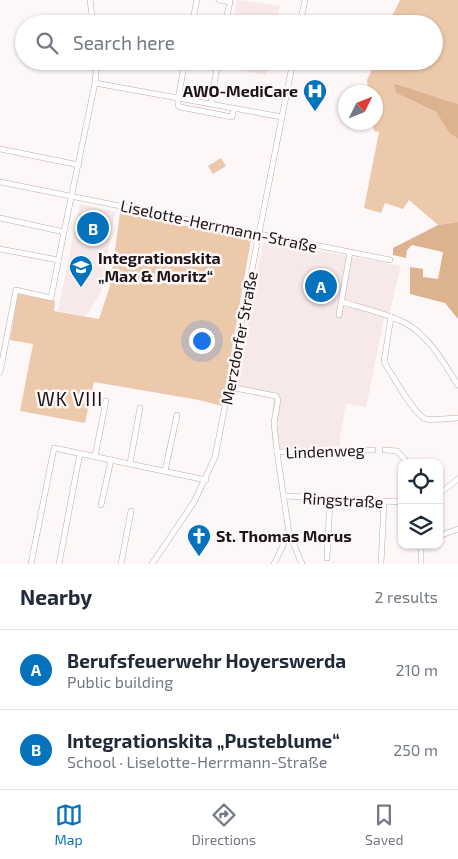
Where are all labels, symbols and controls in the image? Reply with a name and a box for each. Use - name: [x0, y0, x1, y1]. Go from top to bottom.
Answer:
- search box: [15, 15, 443, 70]
- icon: search: [33, 29, 61, 57]
- text: Search here: [73, 31, 175, 54]
- hospital icon: AWO-MediCare: [302, 78, 328, 112]
- place label: AWO-MediCare: [183, 81, 298, 100]
- north arrow: [338, 85, 383, 130]
- street label: Liselotte-Herrmann-Straße: [119, 195, 319, 256]
- pin: B: [77, 209, 109, 247]
- place label: Integrationskita „Max & Moritz“: [98, 248, 221, 285]
- school or university icon: Integrationskita „Max & Moritz“: [68, 254, 94, 288]
- pin: A: [305, 267, 337, 305]
- street label: Merzdorfer Straße: [216, 270, 261, 406]
- your location: [189, 328, 215, 354]
- district label: WK VIII: [37, 387, 103, 410]
- street label: Lindenweg: [285, 440, 365, 461]
- map controls: [398, 459, 443, 549]
- button: locate: [398, 459, 443, 504]
- street label: Ringstraße: [302, 488, 384, 511]
- button: layers: [398, 504, 443, 549]
- church icon: St. Thomas Morus: [186, 523, 212, 557]
- place label: St. Thomas Morus: [216, 526, 352, 545]
- text: Nearby: [20, 584, 92, 609]
- text: 2 results: [375, 587, 438, 606]
- text: Berufsfeuerwehr Hoyerswerda: [67, 649, 346, 672]
- text: A: [31, 660, 41, 679]
- text: 210 m: [395, 660, 438, 679]
- text: Public building: [67, 672, 173, 691]
- text: Integrationskita „Pusteblume“: [67, 729, 340, 752]
- text: B: [31, 740, 41, 759]
- text: 250 m: [393, 740, 438, 759]
- text: School · Liselotte-Herrmann-Straße: [67, 752, 327, 771]
- tab: Map: [54, 801, 83, 848]
- tab: Directions: [192, 801, 256, 848]
- tab: Saved: [365, 801, 404, 848]

